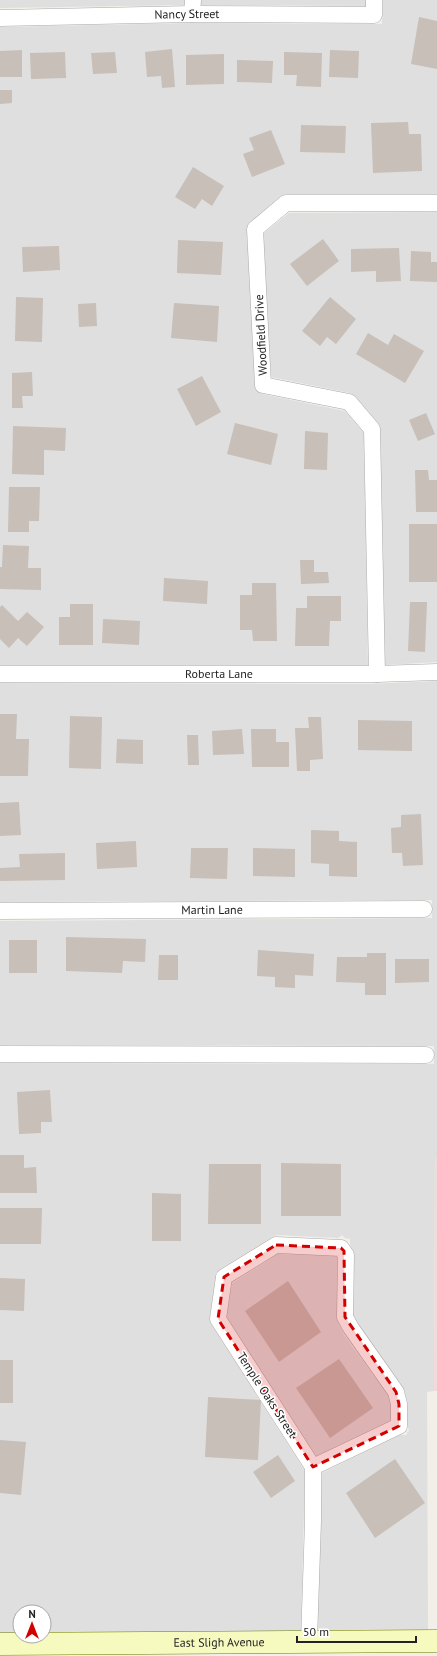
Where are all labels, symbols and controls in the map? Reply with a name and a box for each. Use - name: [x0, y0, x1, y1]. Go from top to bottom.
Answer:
- street label: Nancy Street: [154, 6, 219, 22]
- street label: Woodfield Drive: [251, 294, 270, 376]
- street label: Roberta Lane: [185, 666, 253, 681]
- street label: Martin Lane: [181, 902, 243, 917]
- street label: Temple Oaks Street: [234, 1349, 301, 1440]
- north arrow: [12, 1604, 52, 1644]
- text: N: [28, 1607, 36, 1621]
- scale bar: [297, 1618, 416, 1644]
- text: 50 m: [303, 1624, 329, 1639]
- street label: East Sligh Avenue: [173, 1634, 265, 1650]

